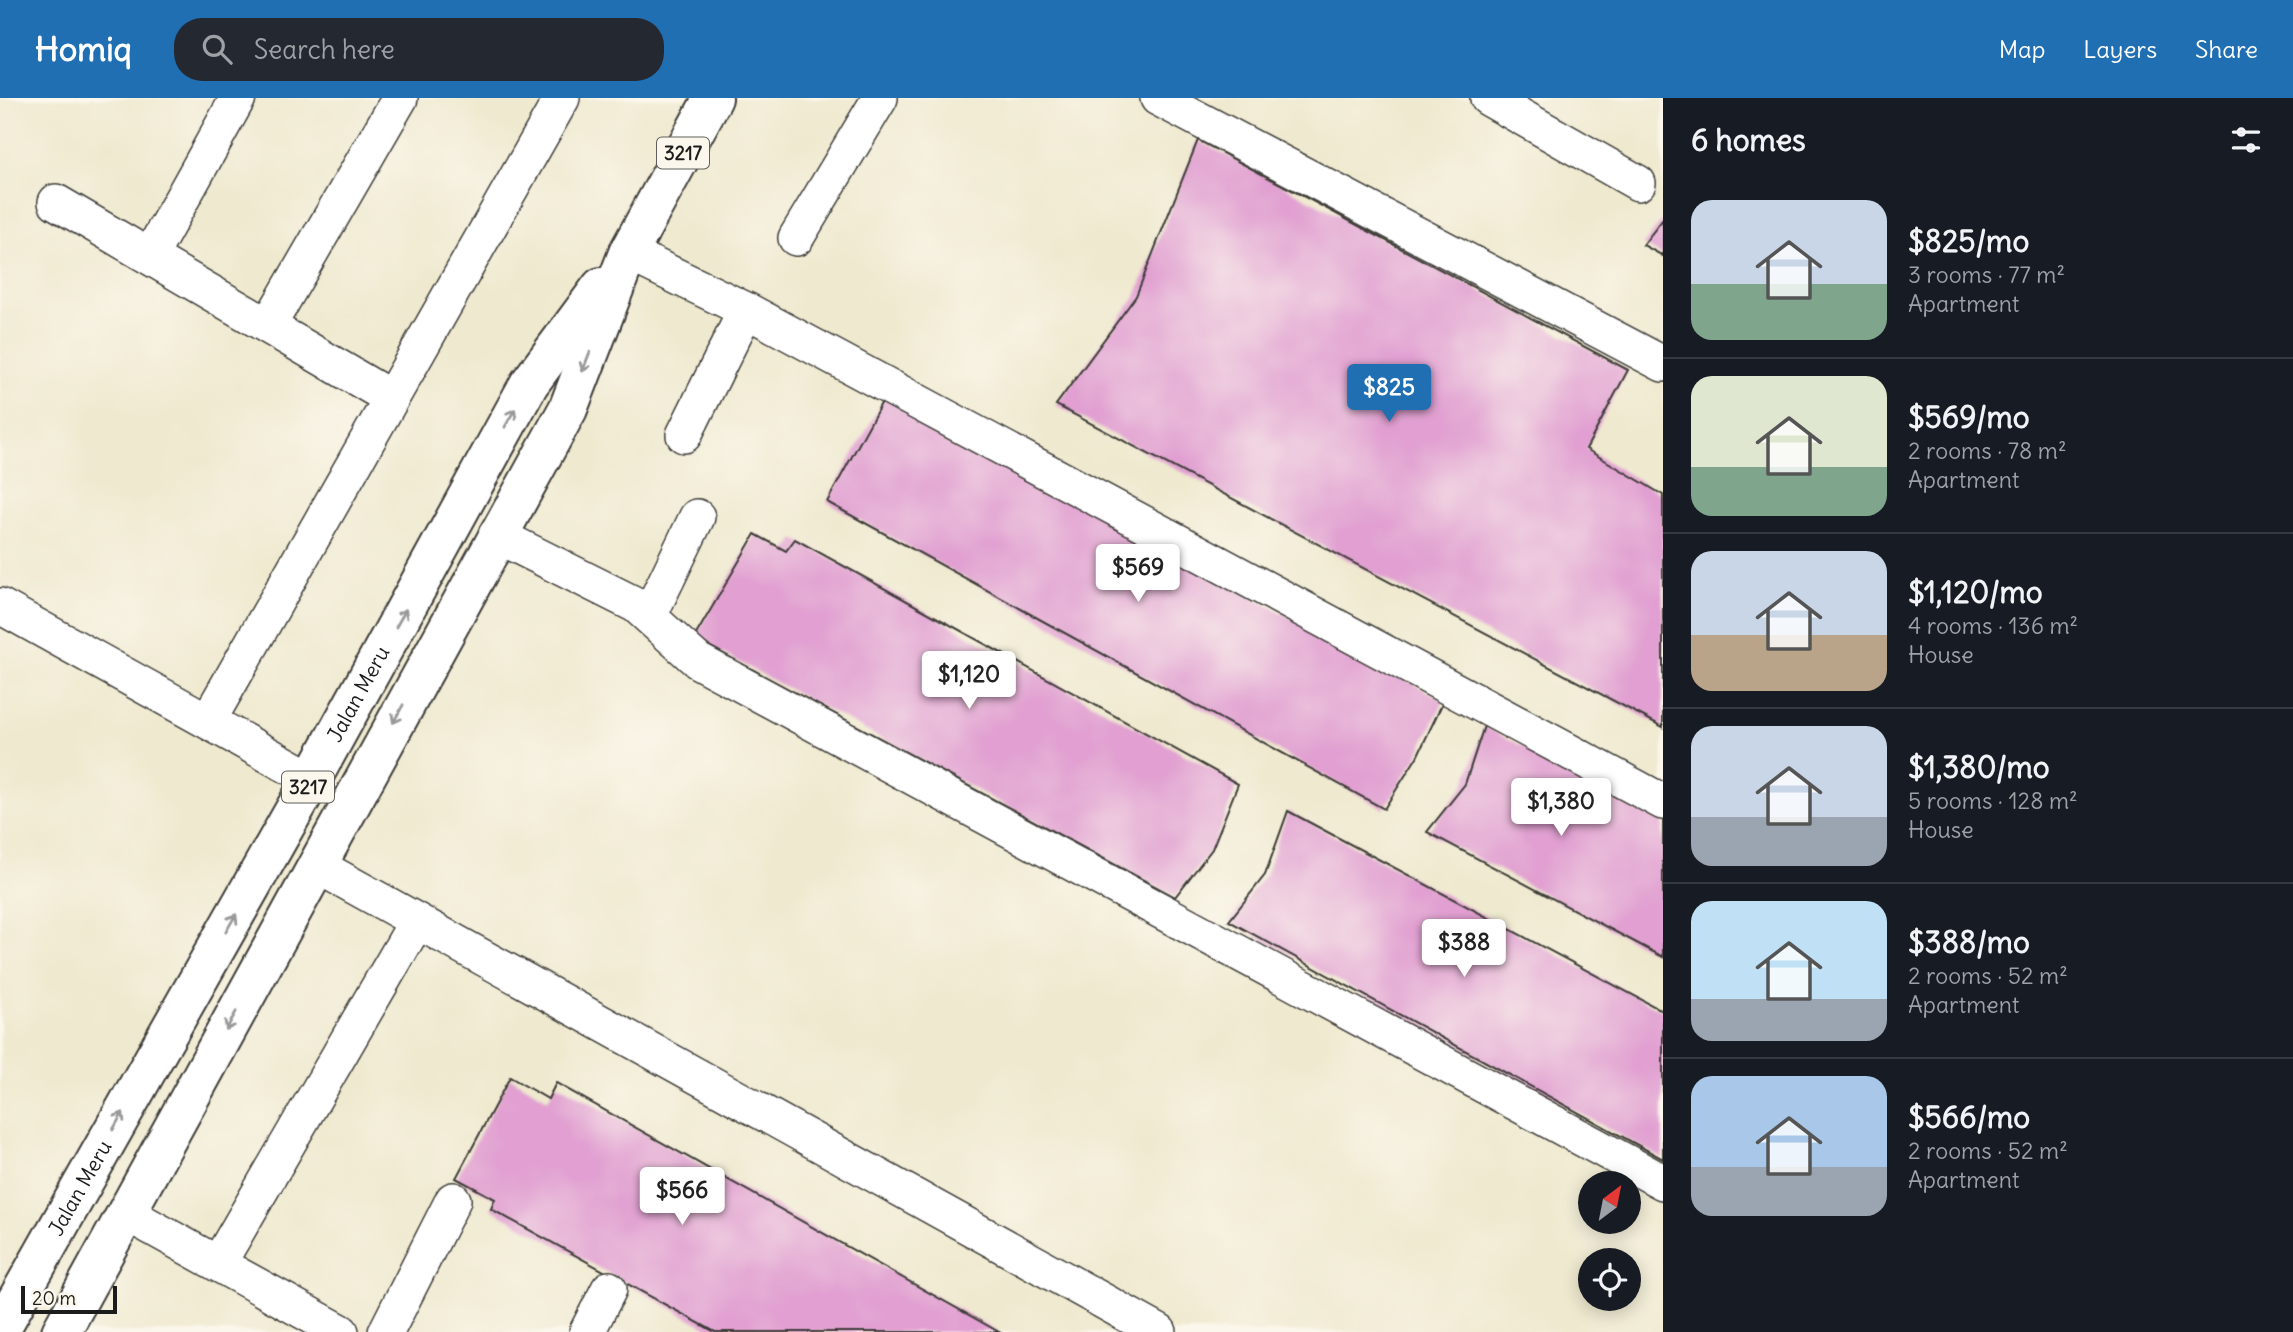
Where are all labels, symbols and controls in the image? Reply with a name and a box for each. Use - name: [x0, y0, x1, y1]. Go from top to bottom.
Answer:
- search box: [174, 18, 664, 81]
- text: Homiq: [35, 28, 132, 70]
- icon: search: [198, 30, 236, 68]
- text: Search here: [254, 33, 395, 66]
- text: Map: [1999, 34, 2045, 64]
- text: Layers: [2083, 34, 2157, 64]
- text: Share: [2195, 34, 2258, 64]
- text: 6 homes: [1691, 121, 1806, 159]
- icon: filters: [2227, 121, 2265, 159]
- road number: 3217: [657, 138, 709, 168]
- text: $825/mo: [1908, 222, 2029, 260]
- icon: home: [1747, 228, 1831, 312]
- text: 3 rooms · 77 m²: [1908, 260, 2065, 289]
- text: Apartment: [1908, 289, 2020, 318]
- one-way arrow: [579, 351, 591, 373]
- pin: $825: [1348, 364, 1430, 424]
- text: $825: [1363, 372, 1415, 401]
- text: $569/mo: [1908, 398, 2030, 436]
- icon: home: [1747, 404, 1831, 488]
- one-way arrow: [504, 408, 517, 429]
- text: 2 rooms · 78 m²: [1908, 436, 2067, 465]
- text: Apartment: [1908, 465, 2020, 494]
- pin: $569: [1097, 545, 1179, 604]
- text: $569: [1112, 552, 1164, 581]
- text: $1,120/mo: [1908, 573, 2043, 611]
- icon: home: [1747, 579, 1831, 663]
- one-way arrow: [394, 608, 408, 628]
- text: 4 rooms · 136 m²: [1908, 611, 2078, 640]
- text: House: [1908, 640, 1974, 669]
- street label: Jalan Meru: [321, 641, 395, 747]
- pin: $1,120: [912, 652, 1026, 711]
- text: $1,120: [938, 659, 1000, 688]
- one-way arrow: [391, 703, 404, 724]
- text: $1,380/mo: [1908, 748, 2050, 786]
- icon: home: [1747, 754, 1831, 838]
- road number: 3217: [282, 772, 334, 802]
- pin: $1,380: [1504, 778, 1618, 838]
- text: $1,380: [1527, 786, 1595, 815]
- text: 5 rooms · 128 m²: [1908, 786, 2078, 815]
- text: House: [1908, 815, 1974, 844]
- one-way arrow: [224, 914, 238, 934]
- pin: $388: [1423, 920, 1505, 979]
- text: $388/mo: [1908, 923, 2030, 961]
- text: $388: [1438, 927, 1490, 956]
- icon: home: [1747, 929, 1831, 1013]
- text: 2 rooms · 52 m²: [1908, 961, 2068, 990]
- text: Apartment: [1908, 990, 2020, 1019]
- one-way arrow: [224, 1011, 238, 1031]
- text: $566/mo: [1908, 1098, 2030, 1136]
- icon: home: [1747, 1104, 1831, 1188]
- one-way arrow: [111, 1112, 125, 1132]
- street label: Jalan Meru: [42, 1135, 118, 1241]
- text: 2 rooms · 52 m²: [1908, 1136, 2068, 1165]
- text: Apartment: [1908, 1165, 2020, 1194]
- pin: $566: [641, 1168, 723, 1227]
- north arrow: [1578, 1171, 1642, 1234]
- map controls: [1578, 1171, 1641, 1311]
- text: $566: [656, 1175, 708, 1204]
- button: locate: [1578, 1248, 1641, 1311]
- scale bar: [21, 1283, 117, 1315]
- text: 20 m: [32, 1286, 76, 1310]

